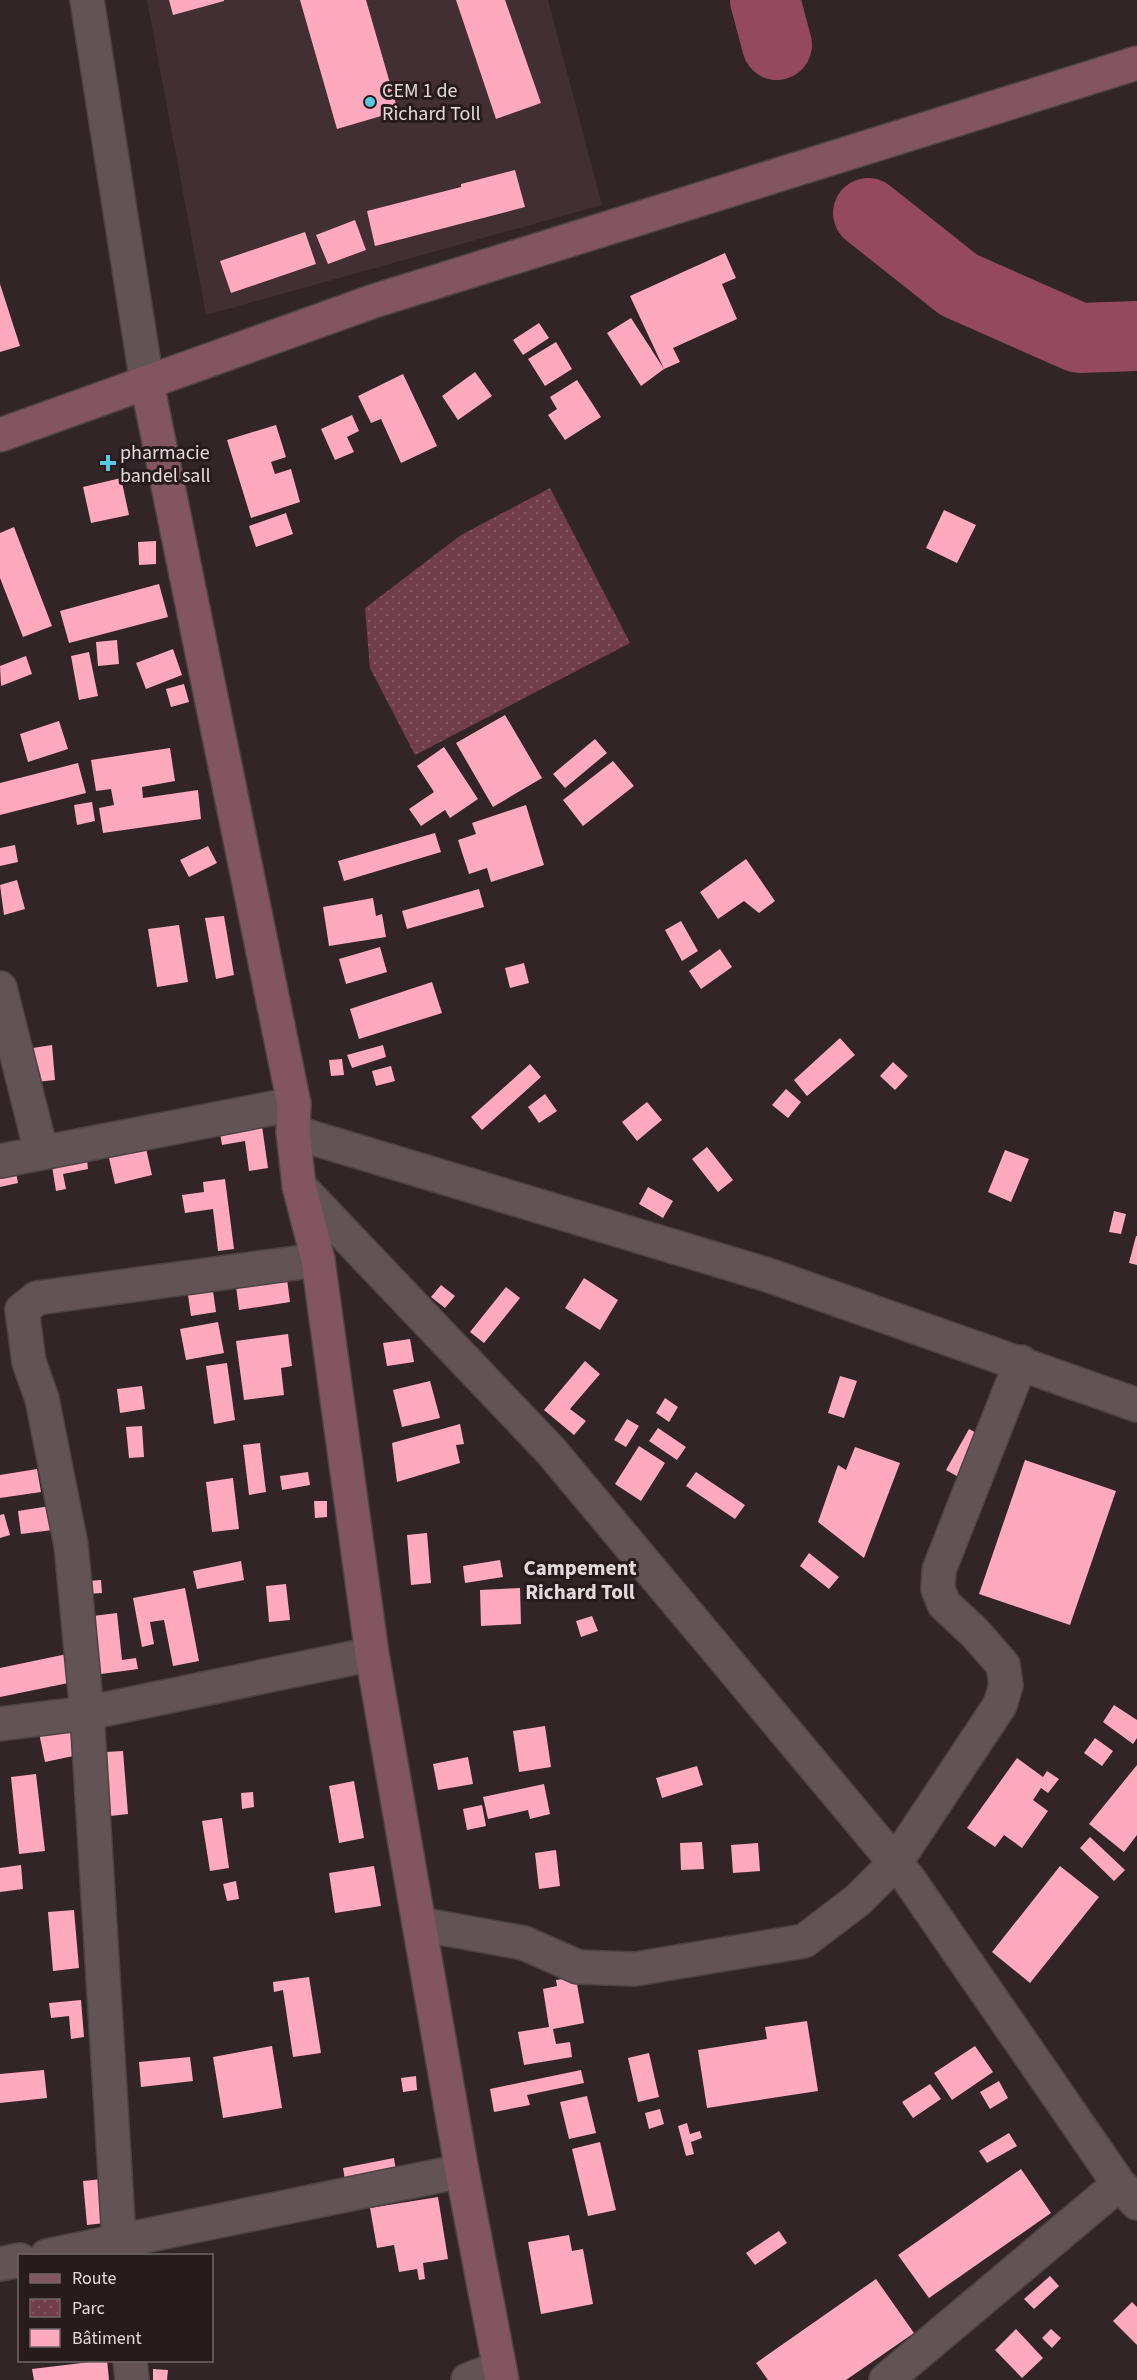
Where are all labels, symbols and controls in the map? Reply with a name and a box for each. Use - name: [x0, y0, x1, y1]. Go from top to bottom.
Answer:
- place label: CEM 1 de Richard Toll: [382, 77, 481, 128]
- marker: CEM 1 de Richard Toll: [363, 95, 377, 109]
- place label: pharmacie bandel sall: [120, 439, 211, 490]
- marker: pharmacie bandel sall: [101, 456, 115, 470]
- district label: Campement Richard Toll: [523, 1553, 637, 1607]
- legend: [18, 2254, 213, 2362]
- text: Route: [72, 2266, 116, 2291]
- text: Parc: [72, 2296, 105, 2321]
- text: Bâtiment: [72, 2326, 142, 2351]

